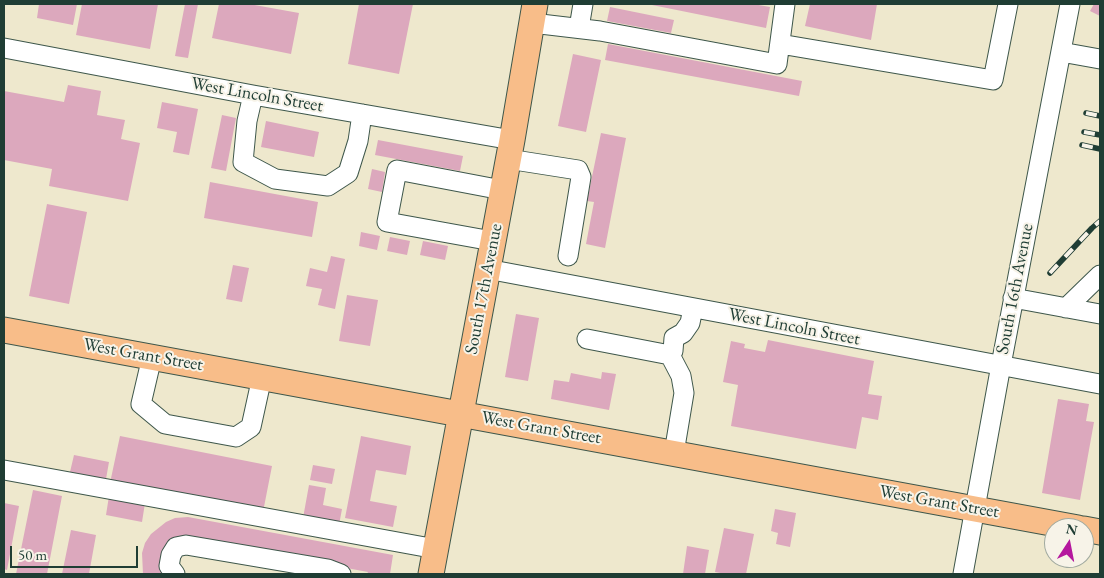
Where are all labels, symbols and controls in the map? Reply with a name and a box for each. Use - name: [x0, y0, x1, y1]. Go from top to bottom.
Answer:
- street label: West Lincoln Street: [189, 73, 325, 117]
- street label: South 17th Avenue: [461, 222, 507, 356]
- street label: South 16th Avenue: [992, 222, 1038, 356]
- street label: West Lincoln Street: [726, 304, 862, 350]
- street label: West Grant Street: [81, 334, 205, 376]
- street label: West Grant Street: [479, 407, 603, 449]
- street label: West Grant Street: [877, 481, 1001, 523]
- north arrow: [1044, 518, 1094, 568]
- text: N: [1064, 519, 1079, 539]
- scale bar: [12, 536, 140, 568]
- text: 50 m: [18, 545, 47, 564]

